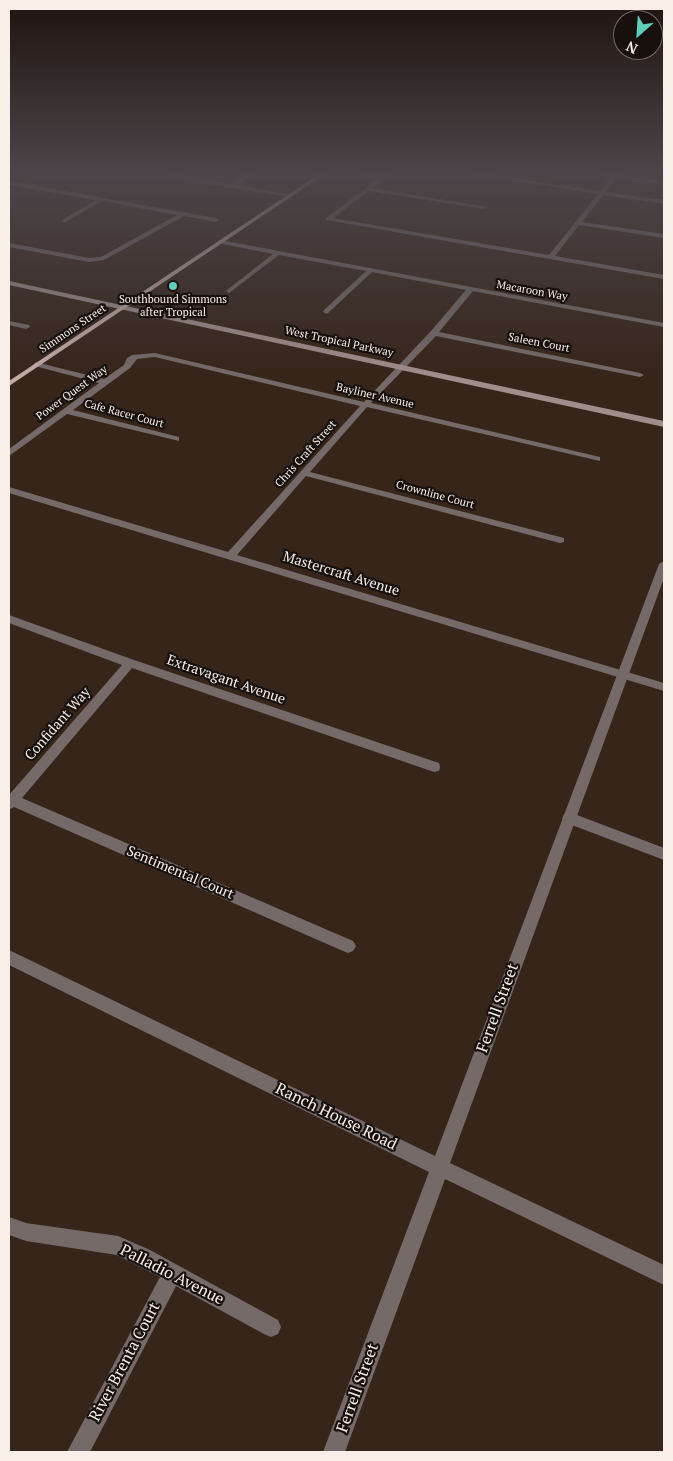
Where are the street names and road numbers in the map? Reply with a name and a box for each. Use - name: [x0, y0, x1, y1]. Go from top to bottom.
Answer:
- street label: Macaroon Way: [495, 278, 569, 304]
- street label: Simmons Street: [37, 302, 109, 356]
- street label: West Tropical Parkway: [283, 324, 395, 360]
- street label: Saleen Court: [507, 331, 571, 355]
- street label: Power Quest Way: [34, 363, 110, 423]
- street label: Bayliner Avenue: [335, 381, 415, 411]
- street label: Cafe Racer Court: [83, 397, 165, 431]
- street label: Chris Craft Street: [273, 418, 339, 490]
- street label: Crownline Court: [394, 478, 476, 512]
- street label: Mastercraft Avenue: [281, 548, 401, 600]
- street label: Extravagant Avenue: [164, 652, 288, 708]
- street label: Confidant Way: [22, 684, 94, 764]
- street label: Sentimental Court: [124, 843, 236, 903]
- street label: Ferrell Street: [473, 961, 523, 1055]
- street label: Ranch House Road: [272, 1079, 400, 1155]
- street label: Palladio Avenue: [117, 1241, 227, 1309]
- street label: River Brenta Court: [85, 1299, 165, 1425]
- street label: Ferrell Street: [333, 1341, 383, 1435]

